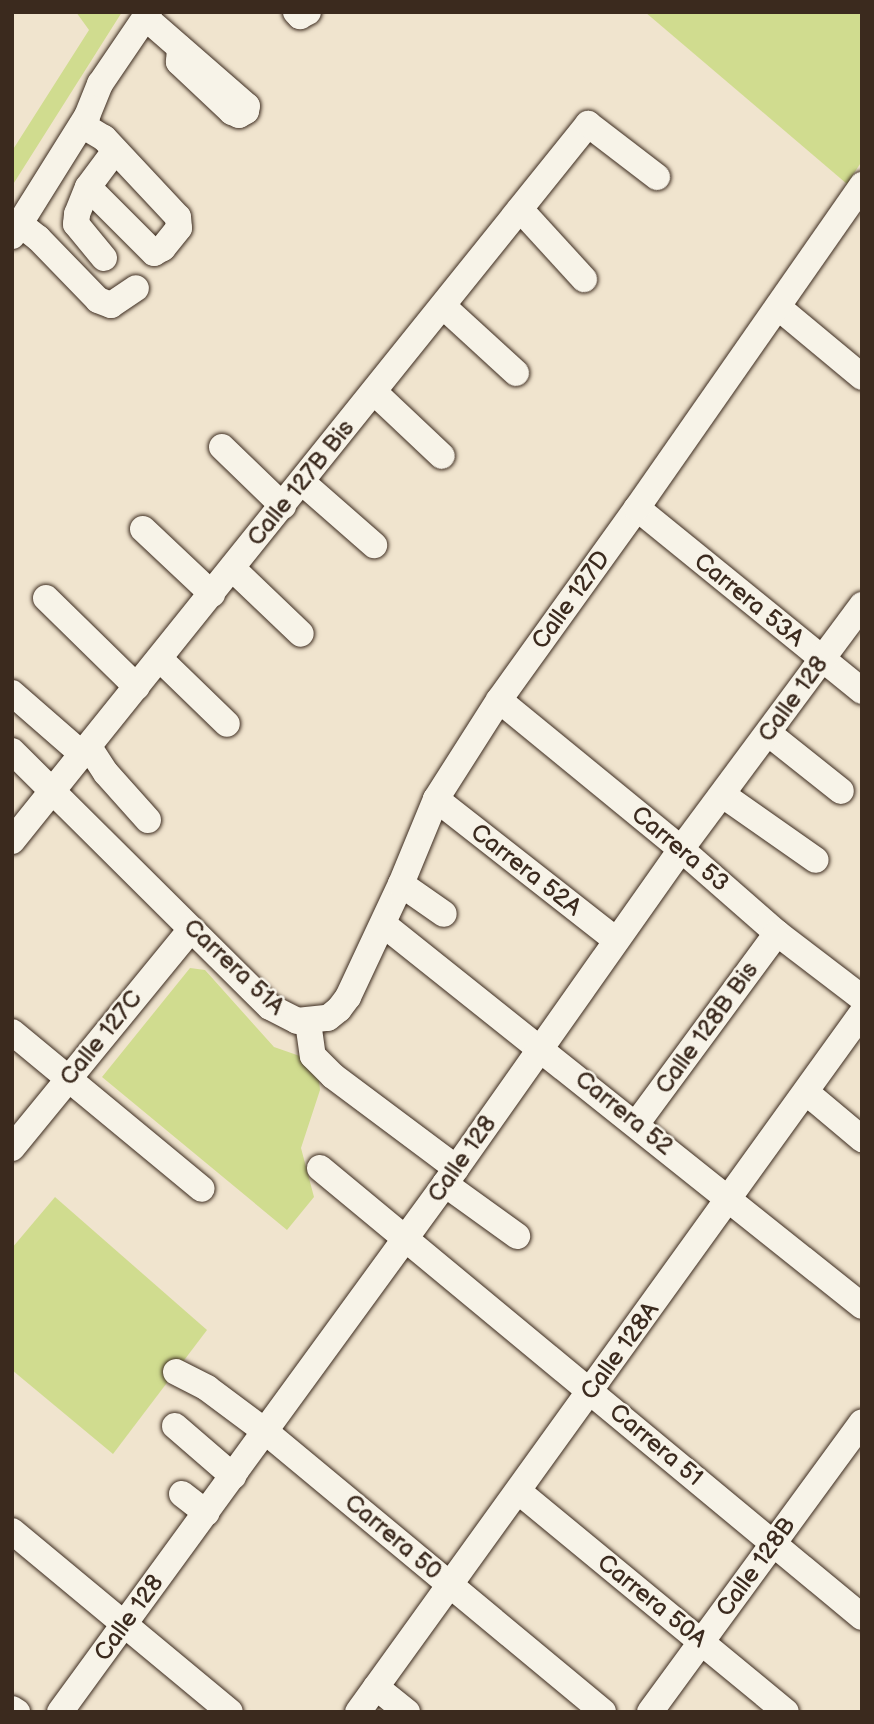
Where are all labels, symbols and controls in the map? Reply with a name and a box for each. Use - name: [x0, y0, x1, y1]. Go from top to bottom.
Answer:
- street label: Calle 127B Bis: [241, 414, 361, 552]
- street label: Calle 127D: [526, 545, 616, 655]
- street label: Carrera 53A: [688, 547, 810, 653]
- street label: Calle 128: [752, 650, 834, 748]
- street label: Carrera 53: [625, 800, 735, 898]
- street label: Carrera 52A: [465, 818, 587, 922]
- street label: Carrera 51A: [177, 913, 291, 1021]
- street label: Calle 128B Bis: [649, 956, 765, 1100]
- street label: Calle 127C: [54, 985, 148, 1091]
- street label: Carrera 52: [569, 1065, 679, 1161]
- street label: Calle 128: [422, 1110, 502, 1208]
- street label: Calle 128A: [575, 1296, 665, 1406]
- street label: Carrera 51: [603, 1398, 709, 1492]
- street label: Carrera 50: [339, 1488, 447, 1586]
- street label: Calle 128B: [710, 1512, 802, 1622]
- street label: Carrera 50A: [591, 1548, 713, 1654]
- street label: Calle 128: [88, 1569, 170, 1667]

